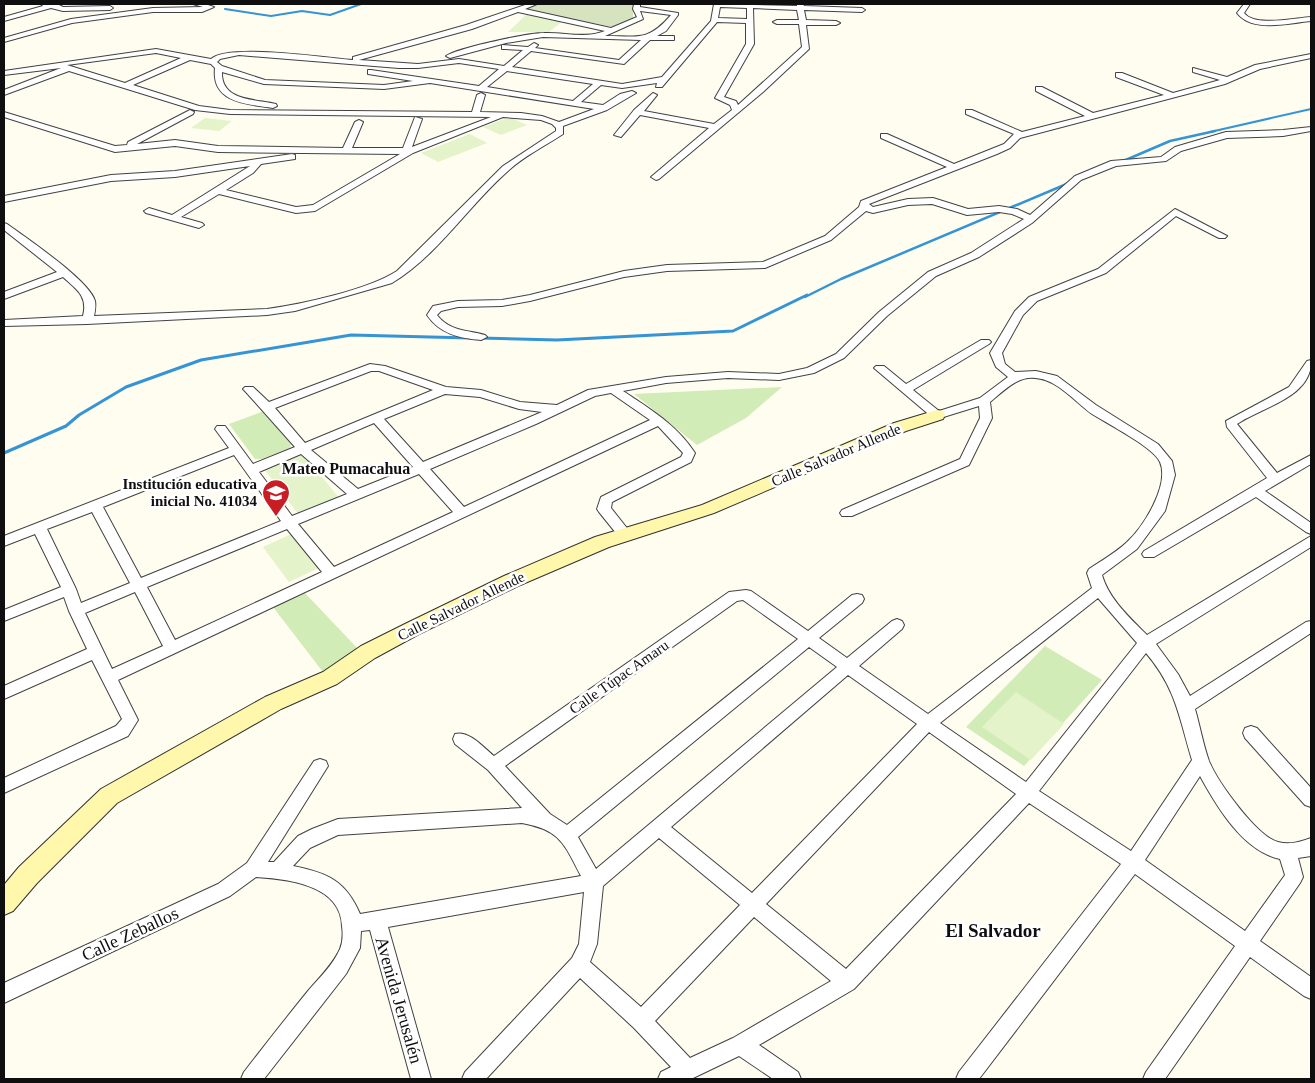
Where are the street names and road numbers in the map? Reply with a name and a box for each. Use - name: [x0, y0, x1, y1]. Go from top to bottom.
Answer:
- street label: Calle Salvador Allende: [769, 420, 903, 490]
- street label: Calle Salvador Allende: [395, 568, 527, 644]
- street label: Calle Túpac Amaru: [566, 637, 672, 717]
- street label: Calle Zeballos: [78, 903, 182, 965]
- street label: Avenida Jerusalén: [371, 934, 427, 1066]

